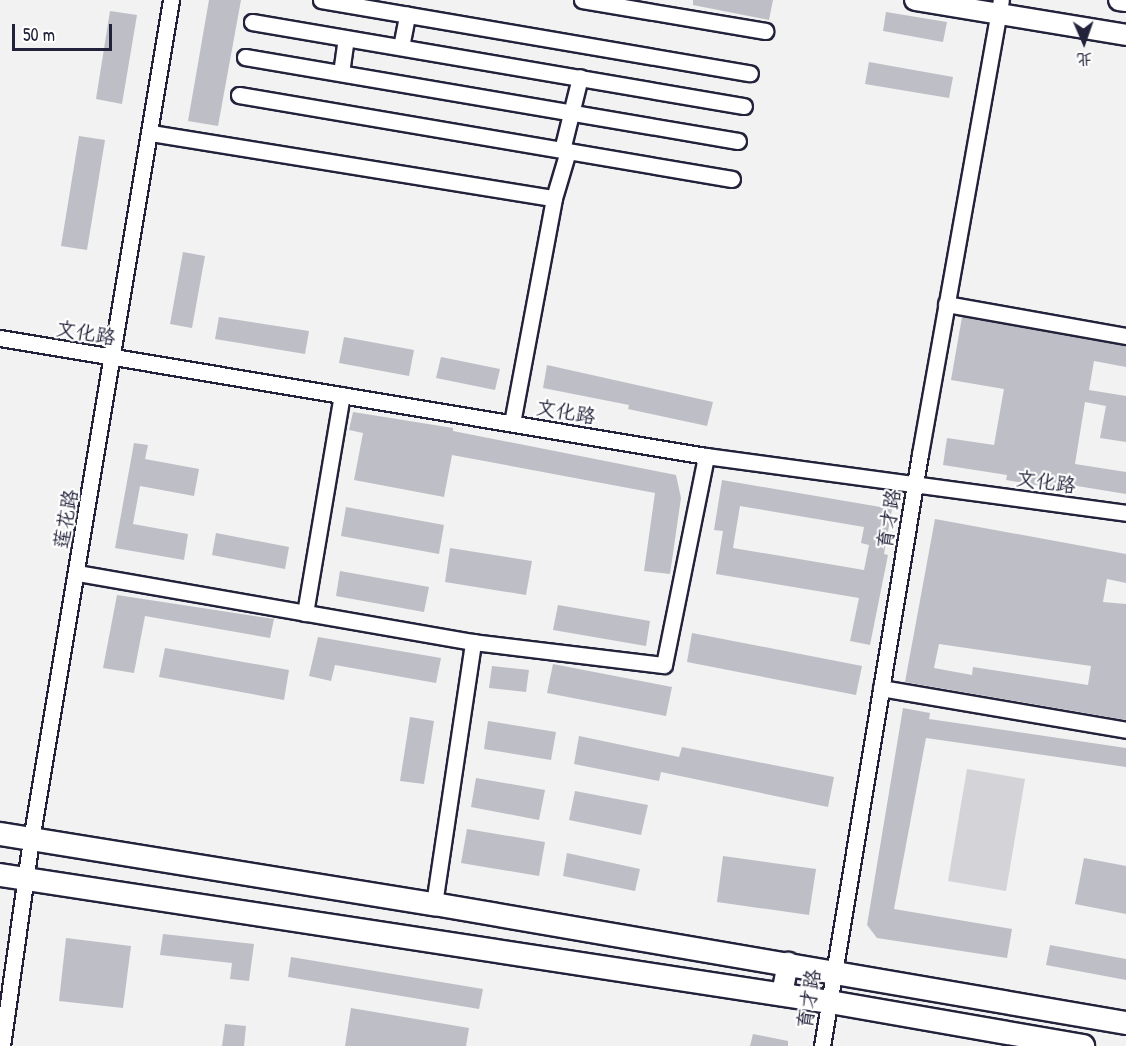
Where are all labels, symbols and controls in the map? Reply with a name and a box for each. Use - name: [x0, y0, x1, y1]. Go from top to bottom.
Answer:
- scale bar: [15, 12, 116, 50]
- north arrow: [1054, 12, 1114, 72]
- text: 50 m: [23, 22, 55, 47]
- text: 北: [1076, 49, 1093, 71]
- street label: 文化路: [54, 315, 118, 349]
- street label: 文化路: [534, 394, 598, 428]
- street label: 文化路: [1015, 465, 1077, 497]
- street label: 莲花路: [48, 487, 82, 551]
- street label: 育才路: [871, 487, 905, 551]
- street label: 育才路: [791, 967, 825, 1031]

